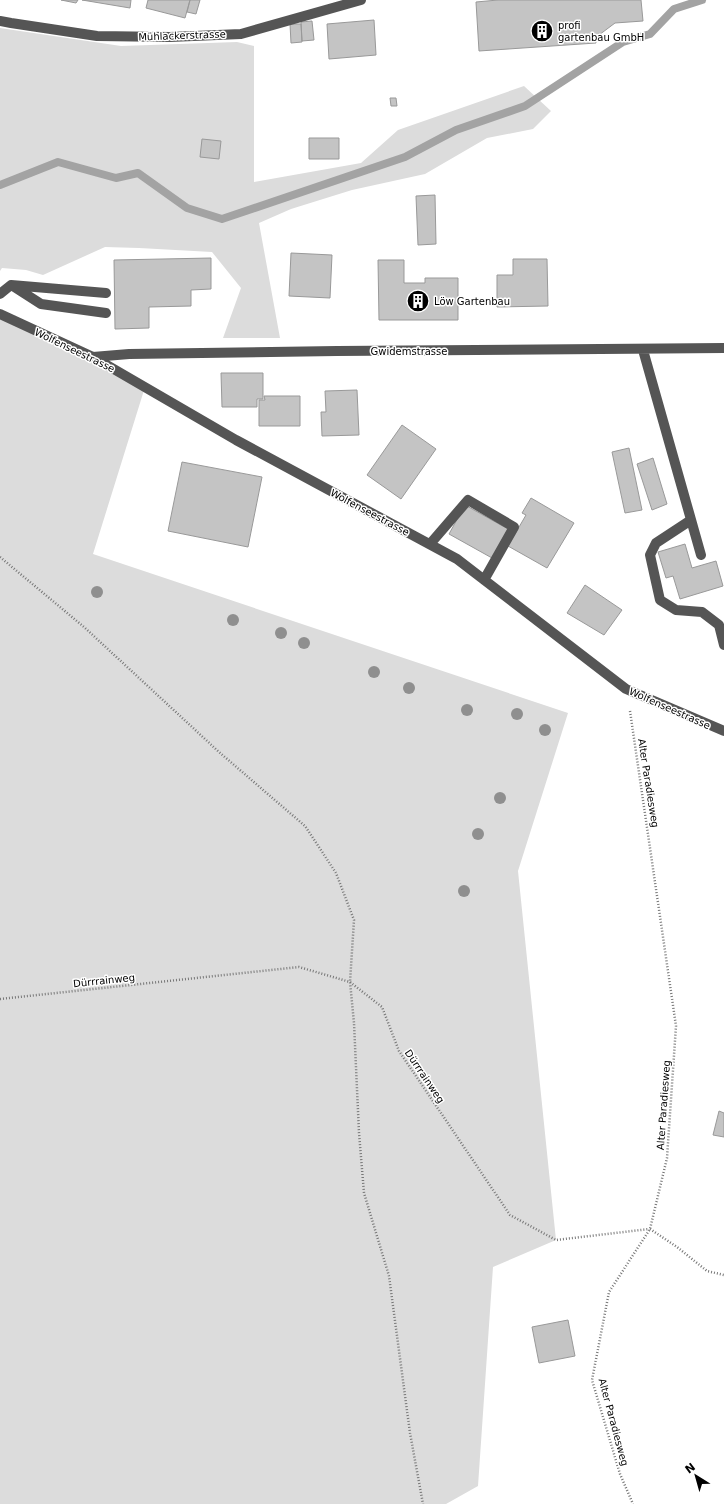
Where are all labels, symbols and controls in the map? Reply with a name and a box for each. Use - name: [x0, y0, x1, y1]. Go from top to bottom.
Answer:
- building icon: profi gartenbau GmbH: [529, 18, 555, 44]
- place label: profi gartenbau GmbH: [558, 20, 644, 43]
- street label: Mühlackerstrasse: [138, 28, 226, 43]
- building icon: Löw Gartenbau: [405, 288, 431, 314]
- place label: Löw Gartenbau: [434, 296, 510, 307]
- street label: Wolfenseestrasse: [33, 326, 117, 375]
- street label: Gwidemstrasse: [371, 346, 447, 357]
- street label: Wolfenseestrasse: [328, 487, 411, 538]
- street label: Wolfenseestrasse: [628, 686, 712, 731]
- street label: Alter Paradiesweg: [636, 738, 661, 828]
- street label: Dürrrainweg: [73, 972, 135, 989]
- street label: Dürrrainweg: [403, 1048, 446, 1105]
- street label: Alter Paradiesweg: [655, 1060, 672, 1150]
- street label: Alter Paradiesweg: [597, 1377, 630, 1467]
- north arrow: [676, 1456, 716, 1496]
- text: N: [683, 1460, 698, 1476]

